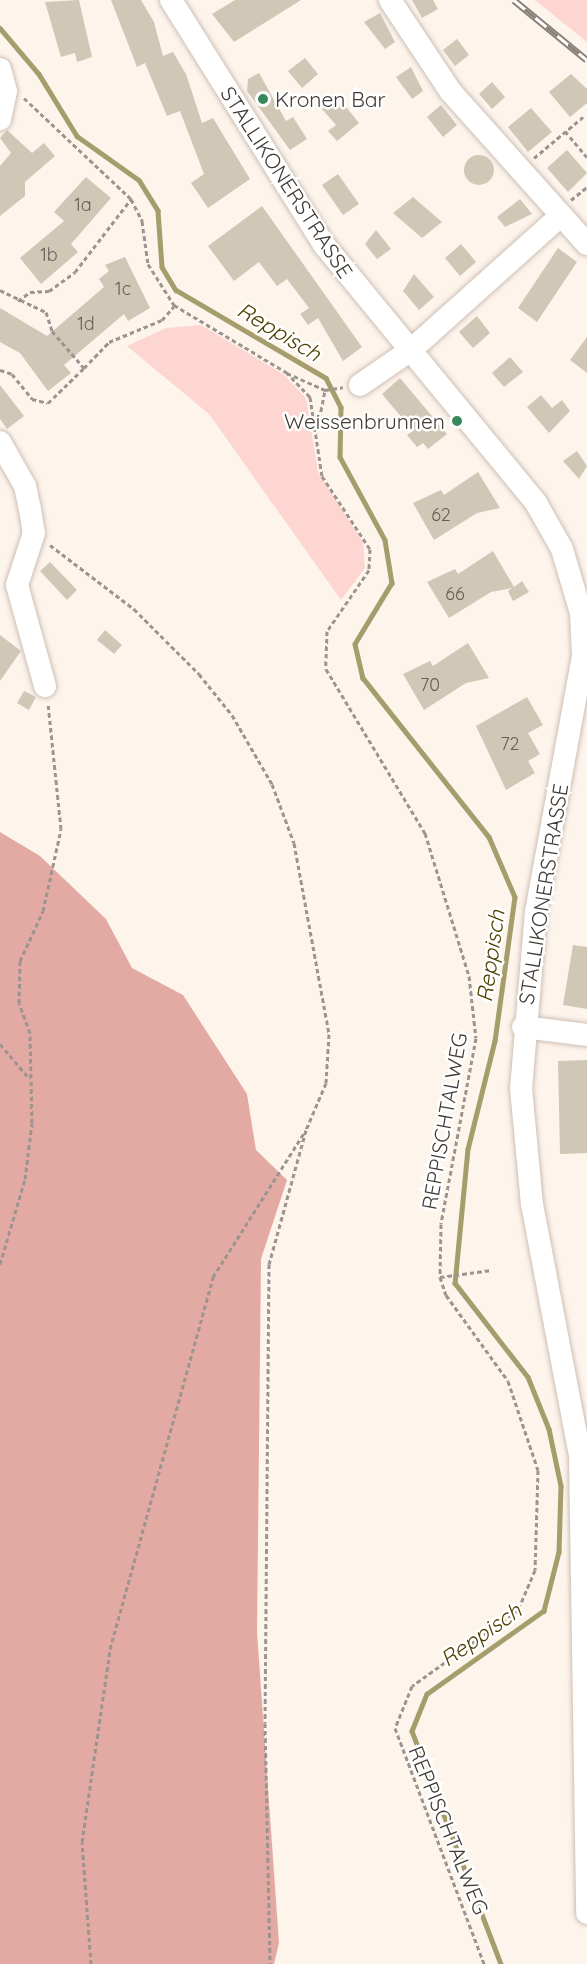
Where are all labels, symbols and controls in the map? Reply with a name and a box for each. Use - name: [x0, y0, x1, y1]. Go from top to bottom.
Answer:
- street label: STALLIKONERSTRASSE: [216, 82, 358, 282]
- place label: Kronen Bar: [275, 86, 386, 112]
- marker: Kronen Bar: [256, 92, 270, 106]
- house number: 1a: [74, 194, 92, 216]
- house number: 1b: [40, 244, 58, 266]
- house number: 1c: [115, 278, 131, 300]
- water label: Reppisch: [232, 297, 326, 367]
- house number: 1d: [77, 313, 95, 335]
- place label: Weissenbrunnen: [284, 408, 445, 434]
- marker: Weissenbrunnen: [450, 414, 464, 428]
- house number: 62: [431, 504, 451, 526]
- house number: 66: [445, 583, 465, 605]
- house number: 70: [420, 674, 440, 696]
- house number: 72: [500, 733, 520, 755]
- street label: STALLIKONERSTRASSE: [513, 782, 573, 1006]
- water label: Reppisch: [471, 908, 511, 1004]
- street label: REPPISCHTALWEG: [416, 1030, 472, 1212]
- water label: Reppisch: [435, 1598, 527, 1672]
- street label: REPPISCHTALWEG: [404, 1742, 494, 1918]

